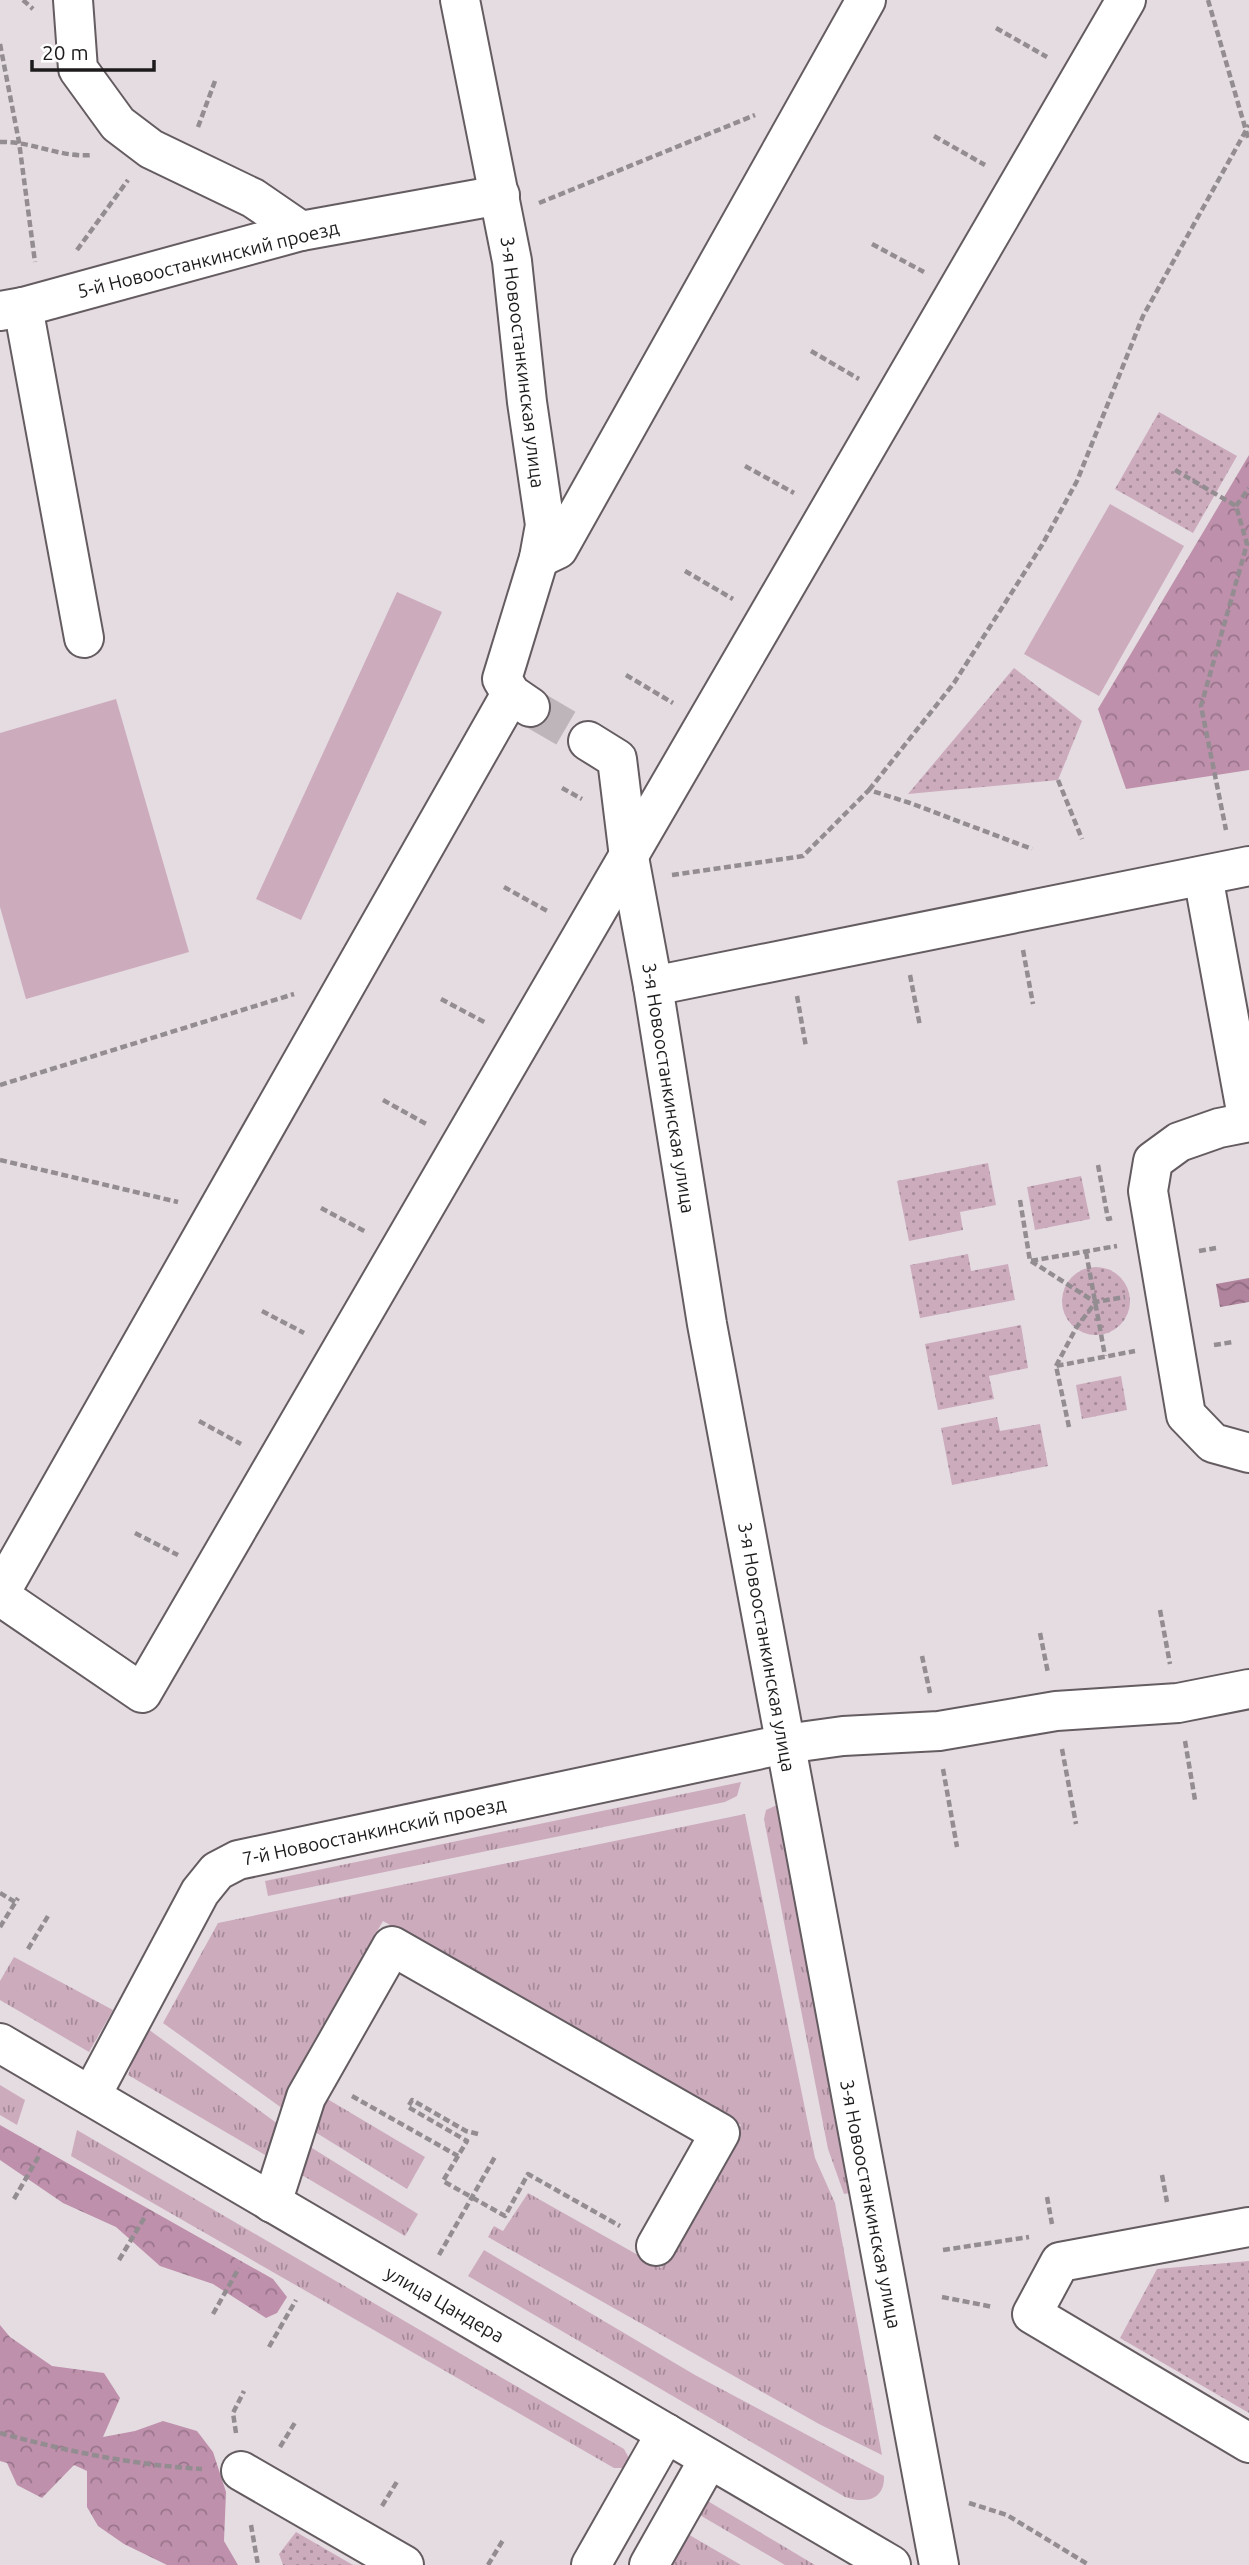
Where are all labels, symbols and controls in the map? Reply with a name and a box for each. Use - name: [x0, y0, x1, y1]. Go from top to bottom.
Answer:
- scale bar: [32, 28, 154, 72]
- text: 20 m: [42, 40, 89, 64]
- street label: 5-й Новоостанкинский проезд: [75, 216, 341, 302]
- street label: 3-я Новоостанкинская улица: [497, 235, 549, 489]
- street label: 3-я Новоостанкинская улица: [638, 961, 700, 1215]
- street label: 3-я Новоостанкинская улица: [734, 1520, 800, 1774]
- street label: 7-й Новоостанкинский проезд: [240, 1792, 508, 1870]
- street label: 3-я Новоостанкинская улица: [836, 2078, 906, 2330]
- street label: улица Цандера: [382, 2261, 508, 2347]

